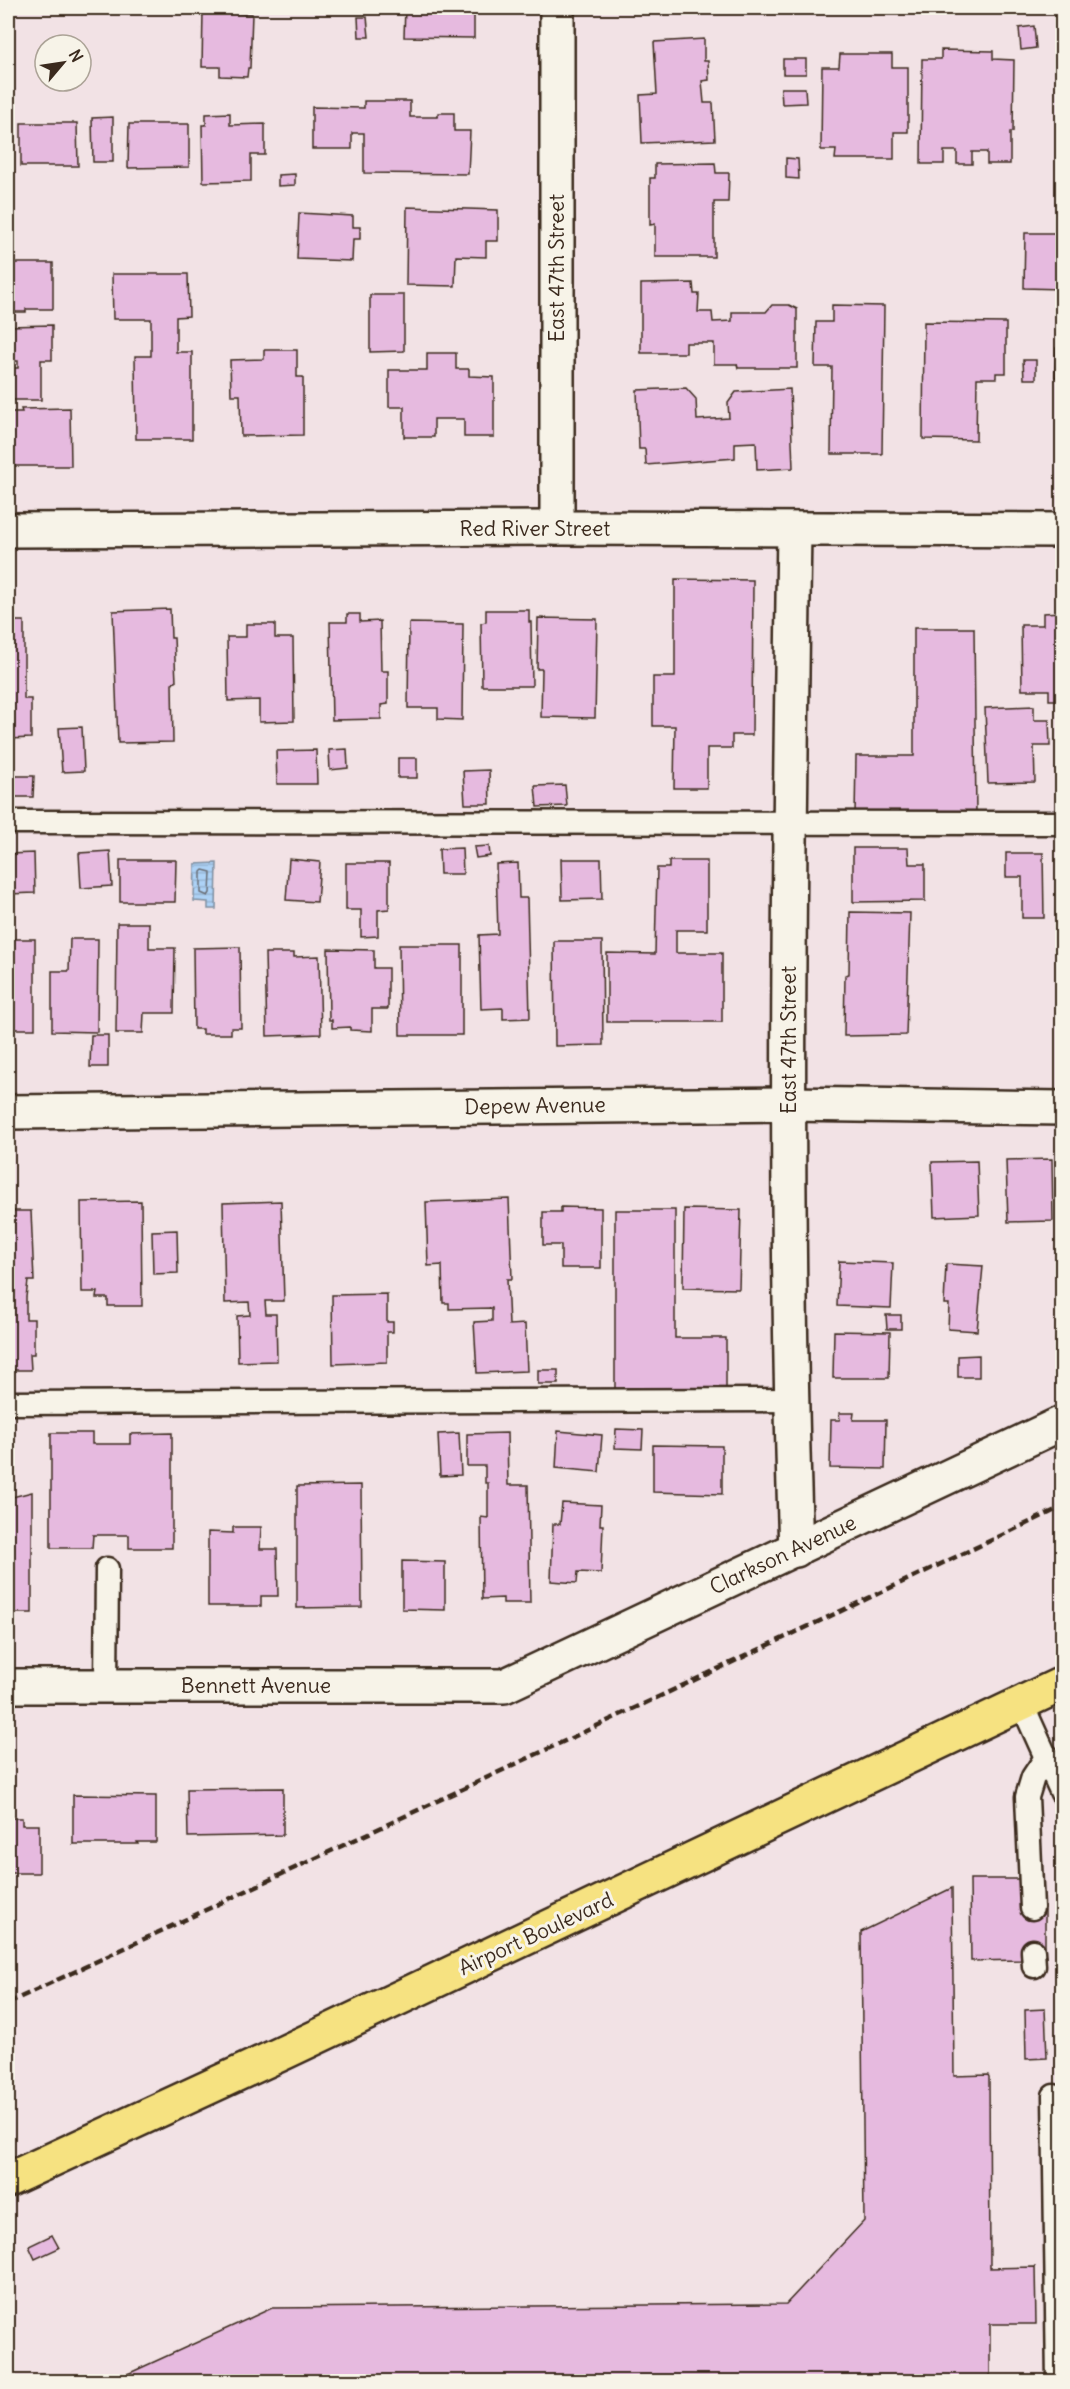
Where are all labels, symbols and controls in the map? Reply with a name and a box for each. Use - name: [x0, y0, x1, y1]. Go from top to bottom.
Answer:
- north arrow: [33, 33, 93, 93]
- text: N: [65, 46, 88, 65]
- street label: East 47th Street: [543, 194, 570, 342]
- street label: Red River Street: [460, 515, 610, 542]
- street label: East 47th Street: [775, 966, 802, 1114]
- street label: Depew Avenue: [464, 1091, 606, 1120]
- street label: Clarkson Avenue: [705, 1509, 860, 1600]
- street label: Bennett Avenue: [181, 1672, 331, 1699]
- street label: Airport Boulevard: [454, 1886, 618, 1981]

